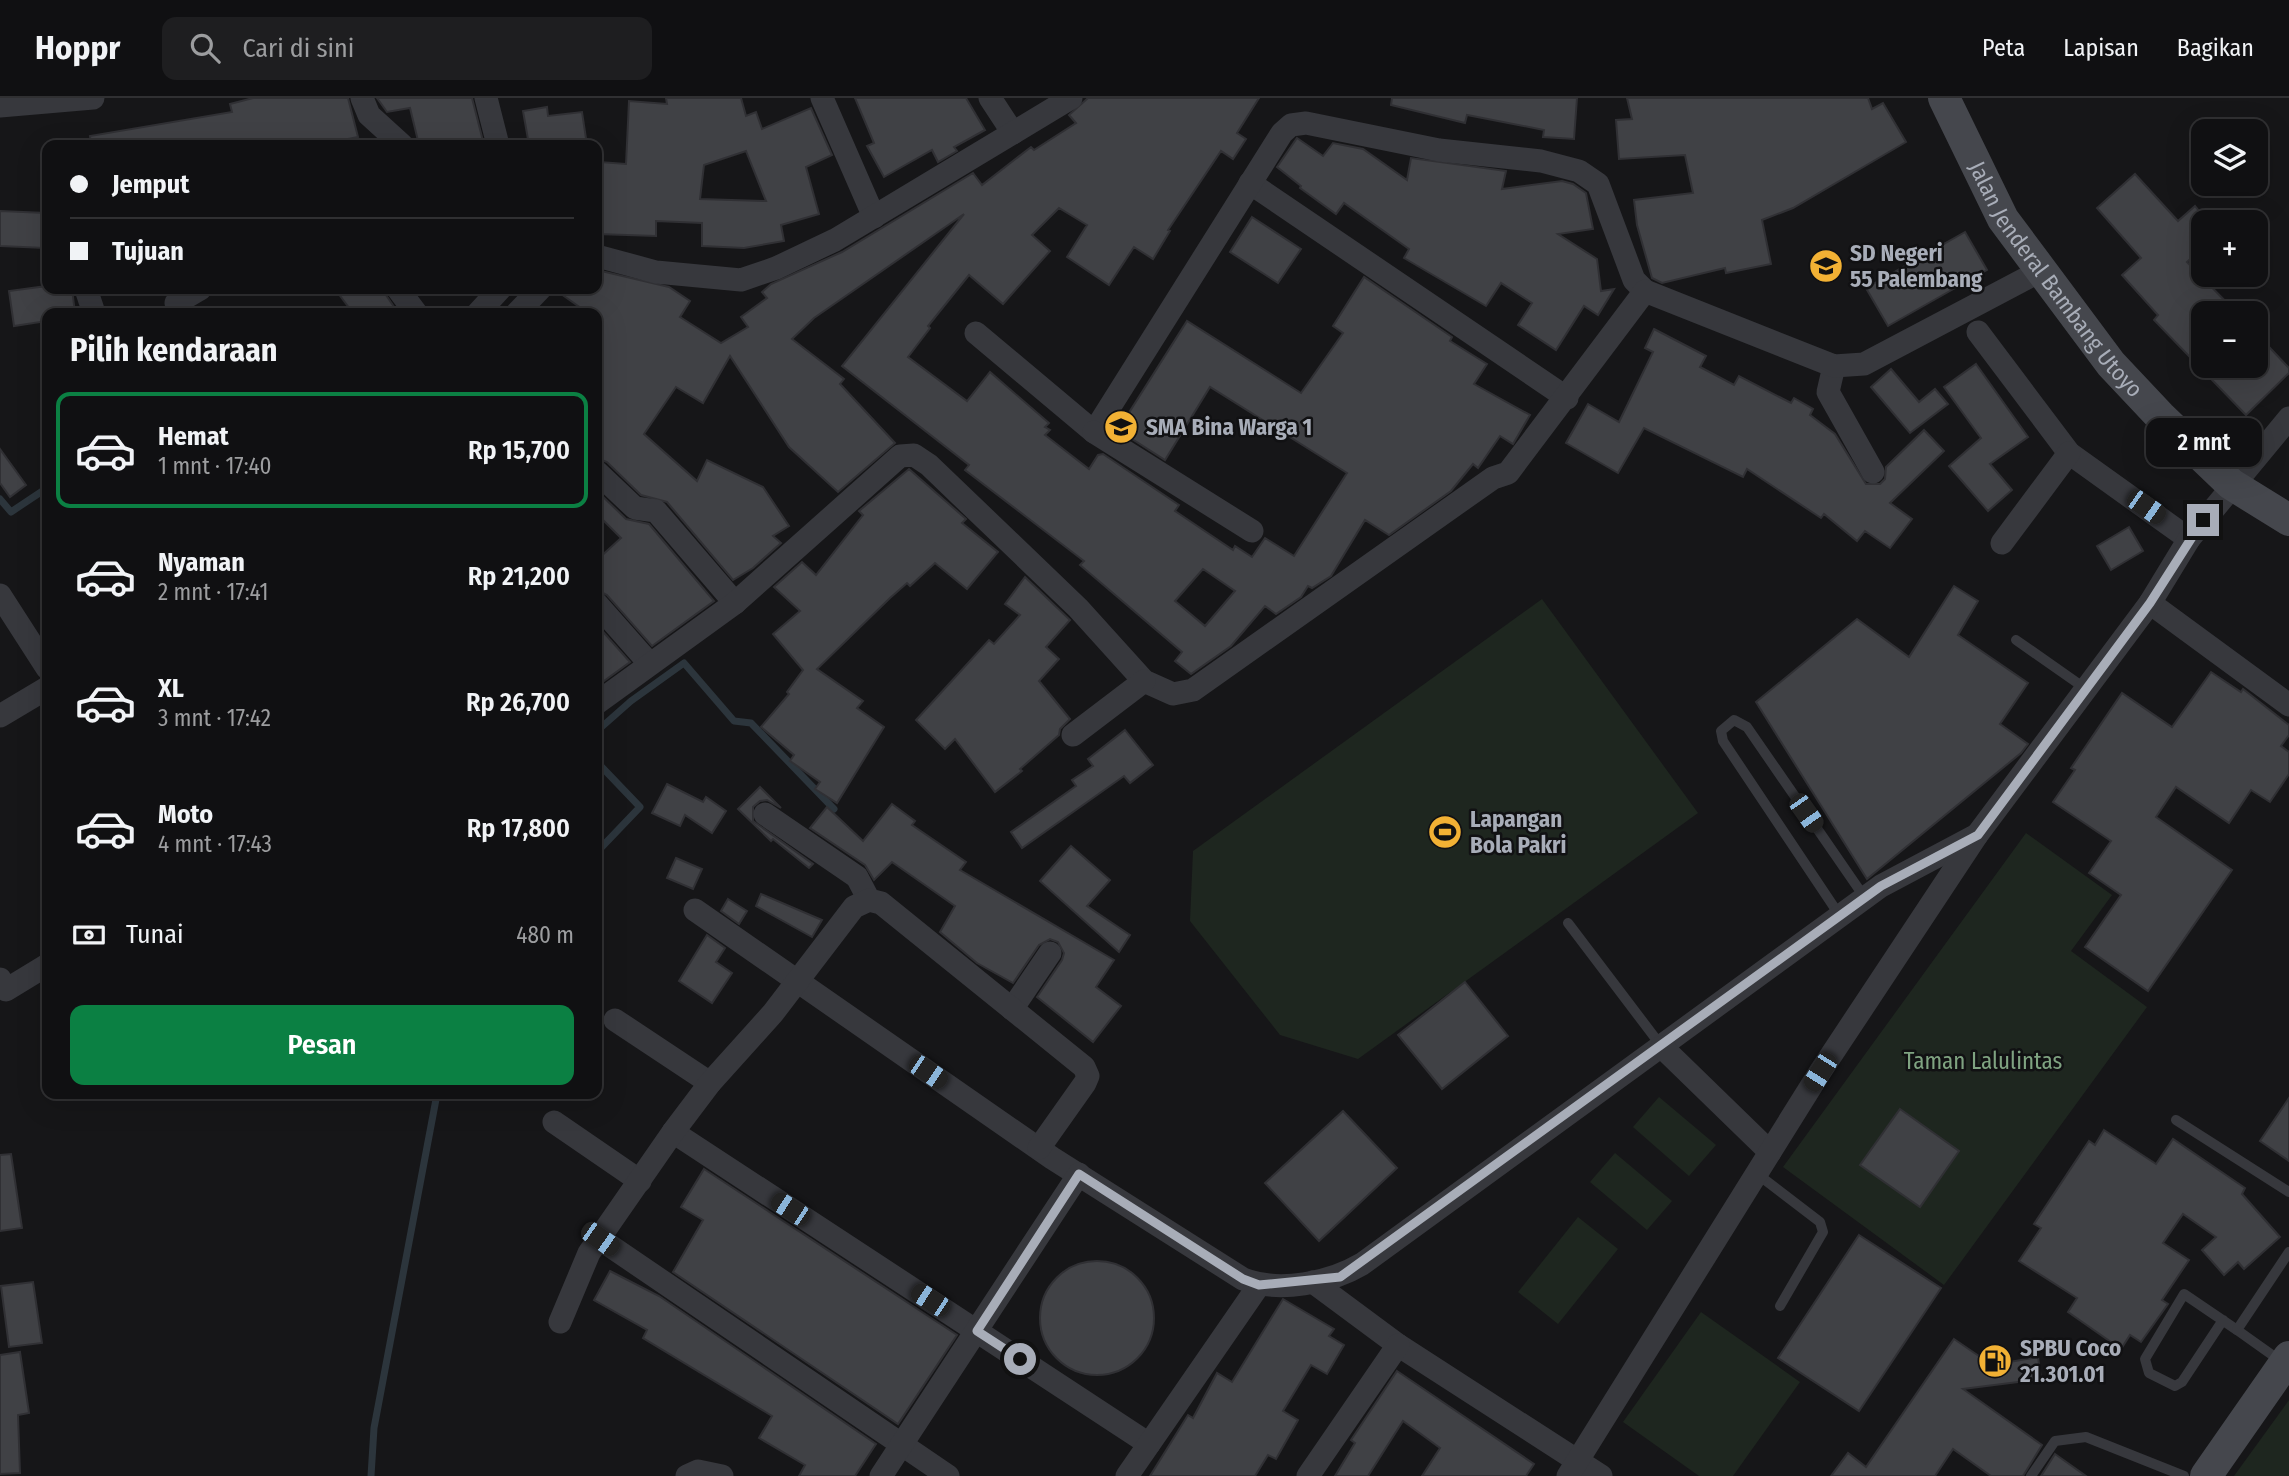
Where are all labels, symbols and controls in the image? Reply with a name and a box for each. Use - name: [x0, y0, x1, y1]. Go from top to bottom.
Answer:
- search box: [162, 17, 652, 80]
- text: Hoppr: [35, 28, 120, 68]
- icon: search: [186, 29, 224, 67]
- text: Cari di sini: [242, 33, 354, 64]
- text: Peta: [1982, 34, 2025, 62]
- text: Lapisan: [2063, 34, 2139, 62]
- text: Bagikan: [2177, 34, 2254, 62]
- map controls: [2191, 119, 2268, 378]
- button: layers: [2191, 119, 2268, 196]
- street label: Jalan Jenderal Bambang Utoyo: [1963, 157, 2149, 403]
- text: Jemput: [112, 169, 189, 200]
- button: +: [2191, 210, 2268, 287]
- text: Tujuan: [112, 236, 184, 267]
- place label: SD Negeri 55 Palembang: [1850, 239, 1983, 293]
- school or university icon: SD Negeri 55 Palembang: [1807, 247, 1845, 285]
- button: −: [2191, 301, 2268, 378]
- text: Pilih kendaraan: [70, 331, 278, 369]
- school or university icon: SMA Bina Warga 1: [1102, 408, 1140, 446]
- place label: SMA Bina Warga 1: [1146, 413, 1312, 441]
- callout: 2 mnt: [2145, 418, 2261, 468]
- icon: car: [74, 419, 137, 482]
- text: Hemat: [158, 421, 229, 452]
- text: 2 mnt: [2177, 428, 2231, 456]
- text: Rp 15,700: [468, 435, 570, 466]
- text: 1 mnt · 17:40: [158, 452, 272, 480]
- car: [2123, 486, 2170, 528]
- route end: [2187, 504, 2219, 536]
- icon: car: [74, 545, 137, 608]
- text: Nyaman: [158, 547, 245, 578]
- text: Rp 21,200: [468, 561, 570, 592]
- text: 2 mnt · 17:41: [158, 578, 268, 606]
- icon: car: [74, 671, 137, 734]
- text: XL: [158, 673, 184, 704]
- text: Rp 26,700: [466, 687, 570, 718]
- text: 3 mnt · 17:42: [158, 704, 271, 732]
- car: [1786, 790, 1827, 836]
- icon: car: [74, 797, 137, 860]
- text: Moto: [158, 799, 213, 830]
- place label: Lapangan Bola Pakri: [1470, 805, 1567, 859]
- text: Rp 17,800: [467, 813, 570, 844]
- sports icon: Lapangan Bola Pakri: [1426, 813, 1464, 851]
- text: 4 mnt · 17:43: [158, 830, 272, 858]
- icon: cash: [70, 916, 108, 954]
- text: Tunai: [126, 919, 184, 950]
- text: 480 m: [516, 921, 574, 949]
- button: Pesan: [70, 1005, 574, 1085]
- park label: Taman Lalulintas: [1904, 1047, 2063, 1075]
- car: [1800, 1049, 1841, 1095]
- car: [905, 1052, 952, 1092]
- car: [767, 1189, 814, 1229]
- car: [577, 1218, 624, 1260]
- car: [907, 1280, 954, 1320]
- place label: SPBU Coco 21.301.01: [2019, 1334, 2121, 1388]
- fuel station icon: SPBU Coco 21.301.01: [1976, 1342, 2014, 1380]
- route start: [1004, 1343, 1036, 1375]

